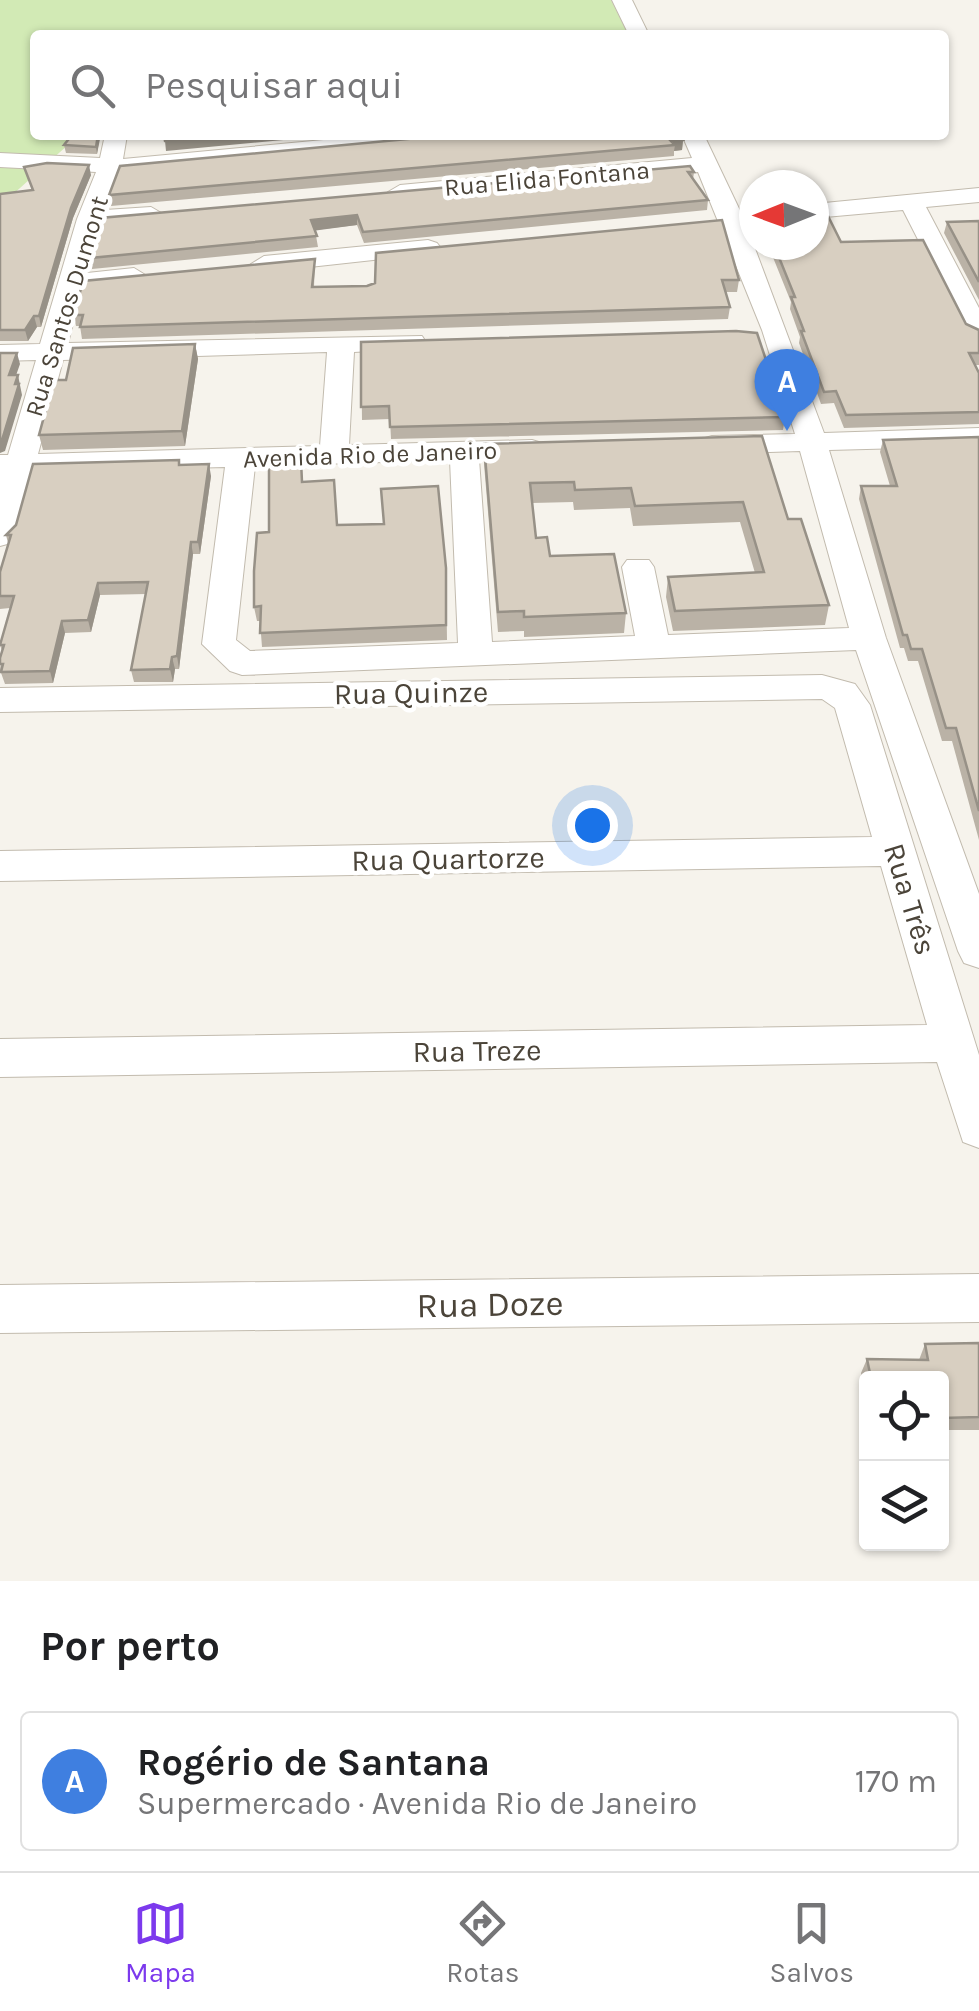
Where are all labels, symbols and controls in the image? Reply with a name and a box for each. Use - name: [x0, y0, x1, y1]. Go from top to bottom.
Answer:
- search box: [30, 30, 949, 140]
- icon: search: [65, 58, 120, 113]
- text: Pesquisar aqui: [145, 63, 403, 108]
- street label: Rua Elida Fontana: [443, 155, 651, 202]
- north arrow: [739, 170, 829, 260]
- street label: Rua Santos Dumont: [19, 192, 114, 420]
- pin: A: [754, 348, 820, 431]
- street label: Avenida Rio de Janeiro: [243, 436, 498, 473]
- street label: Rua Quinze: [333, 674, 489, 712]
- your location: [567, 800, 618, 851]
- street label: Rua Quartorze: [351, 839, 545, 879]
- street label: Rua Três: [876, 839, 944, 959]
- street label: Rua Treze: [412, 1032, 542, 1070]
- street label: Rua Doze: [416, 1283, 564, 1326]
- map controls: [859, 1371, 949, 1551]
- button: locate: [859, 1371, 949, 1461]
- button: layers: [859, 1461, 949, 1551]
- text: Por perto: [40, 1621, 220, 1671]
- text: Rogério de Santana: [137, 1740, 490, 1785]
- text: A: [64, 1763, 85, 1800]
- text: 170 m: [855, 1763, 937, 1800]
- text: Supermercado · Avenida Rio de Janeiro: [137, 1785, 697, 1822]
- tab: Mapa: [125, 1896, 196, 1989]
- tab: Rotas: [446, 1896, 519, 1989]
- tab: Salvos: [770, 1896, 854, 1989]

